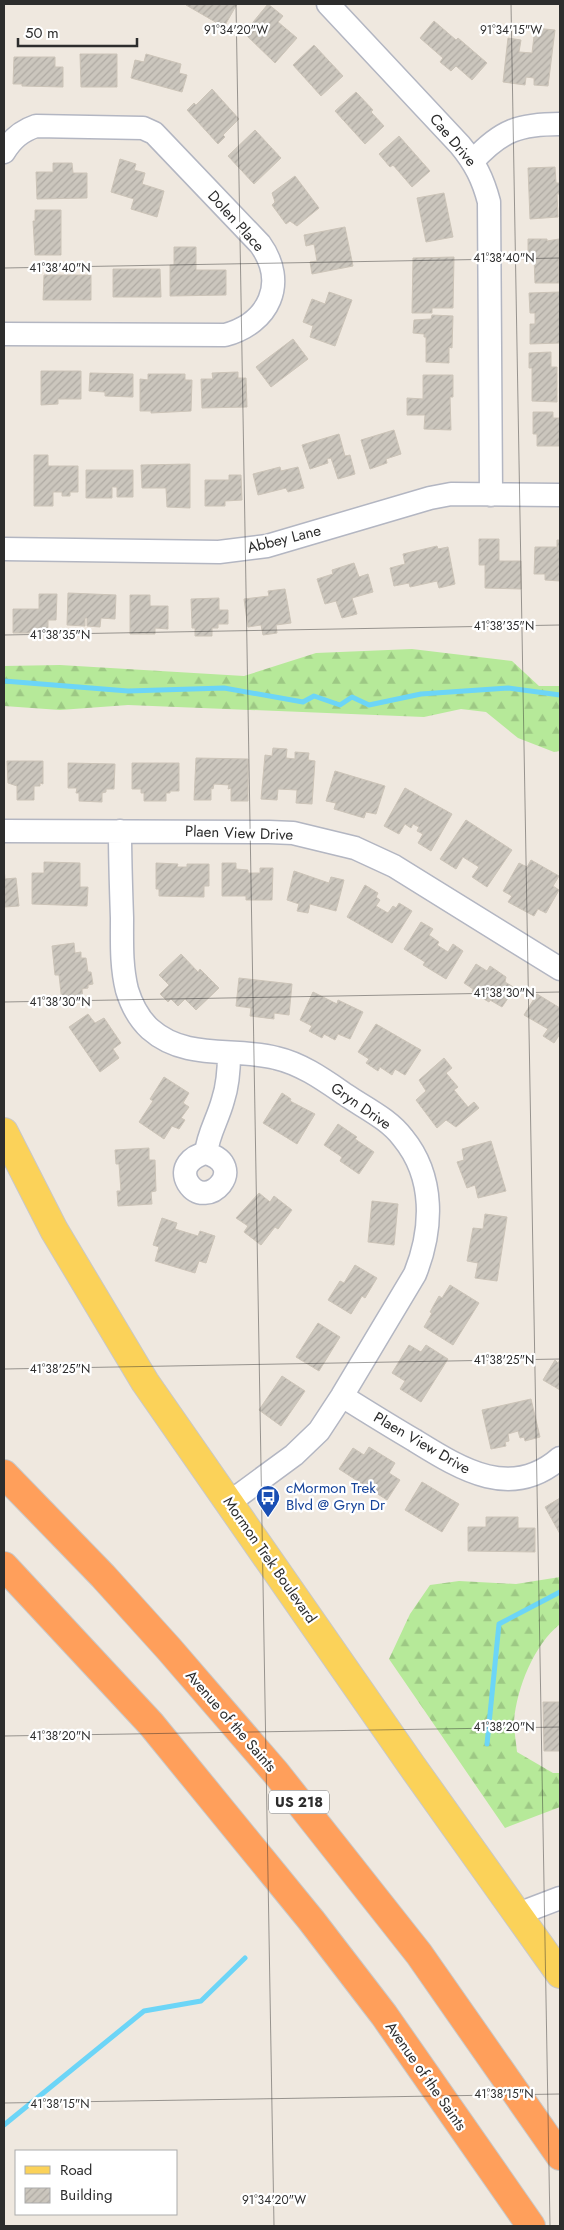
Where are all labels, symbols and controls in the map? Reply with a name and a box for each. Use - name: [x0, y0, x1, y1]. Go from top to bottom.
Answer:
- scale bar: [18, 15, 136, 47]
- text: 91°34'20"W: [204, 21, 268, 39]
- text: 91°34'15"W: [480, 21, 542, 39]
- text: 50 m: [25, 22, 59, 44]
- street label: Cae Drive: [424, 109, 482, 171]
- street label: Dolen Place: [202, 185, 270, 257]
- text: 41°38'40"N: [473, 249, 535, 267]
- text: 41°38'40"N: [29, 259, 91, 277]
- street label: Abbey Lane: [245, 519, 323, 559]
- text: 41°38'35"N: [474, 617, 534, 635]
- text: 41°38'35"N: [30, 626, 90, 644]
- street label: Plaen View Drive: [184, 820, 294, 846]
- text: 41°38'30"N: [474, 984, 534, 1002]
- text: 41°38'30"N: [30, 993, 90, 1011]
- street label: Gryn Drive: [326, 1077, 396, 1135]
- text: 41°38'25"N: [474, 1351, 534, 1369]
- text: 41°38'25"N: [30, 1360, 90, 1378]
- street label: Plaen View Drive: [370, 1406, 475, 1480]
- place label: cMormon Trek Blvd @ Gryn Dr: [286, 1477, 386, 1516]
- bus stop icon: cMormon Trek Blvd @ Gryn Dr: [255, 1484, 281, 1518]
- street label: Mormon Trek Boulevard: [218, 1492, 322, 1628]
- street label: Avenue of the Saints: [180, 1665, 282, 1777]
- text: 41°38'20"N: [473, 1718, 535, 1736]
- text: 41°38'20"N: [29, 1727, 91, 1745]
- road number: US 218: [269, 1790, 329, 1814]
- street label: Avenue of the Saints: [380, 2017, 472, 2135]
- text: 41°38'15"N: [474, 2085, 534, 2103]
- text: 41°38'15"N: [30, 2095, 90, 2113]
- legend: [15, 2150, 178, 2215]
- text: Road: [60, 2159, 92, 2181]
- text: Building: [60, 2184, 112, 2206]
- text: 91°34'20"W: [242, 2191, 306, 2209]

